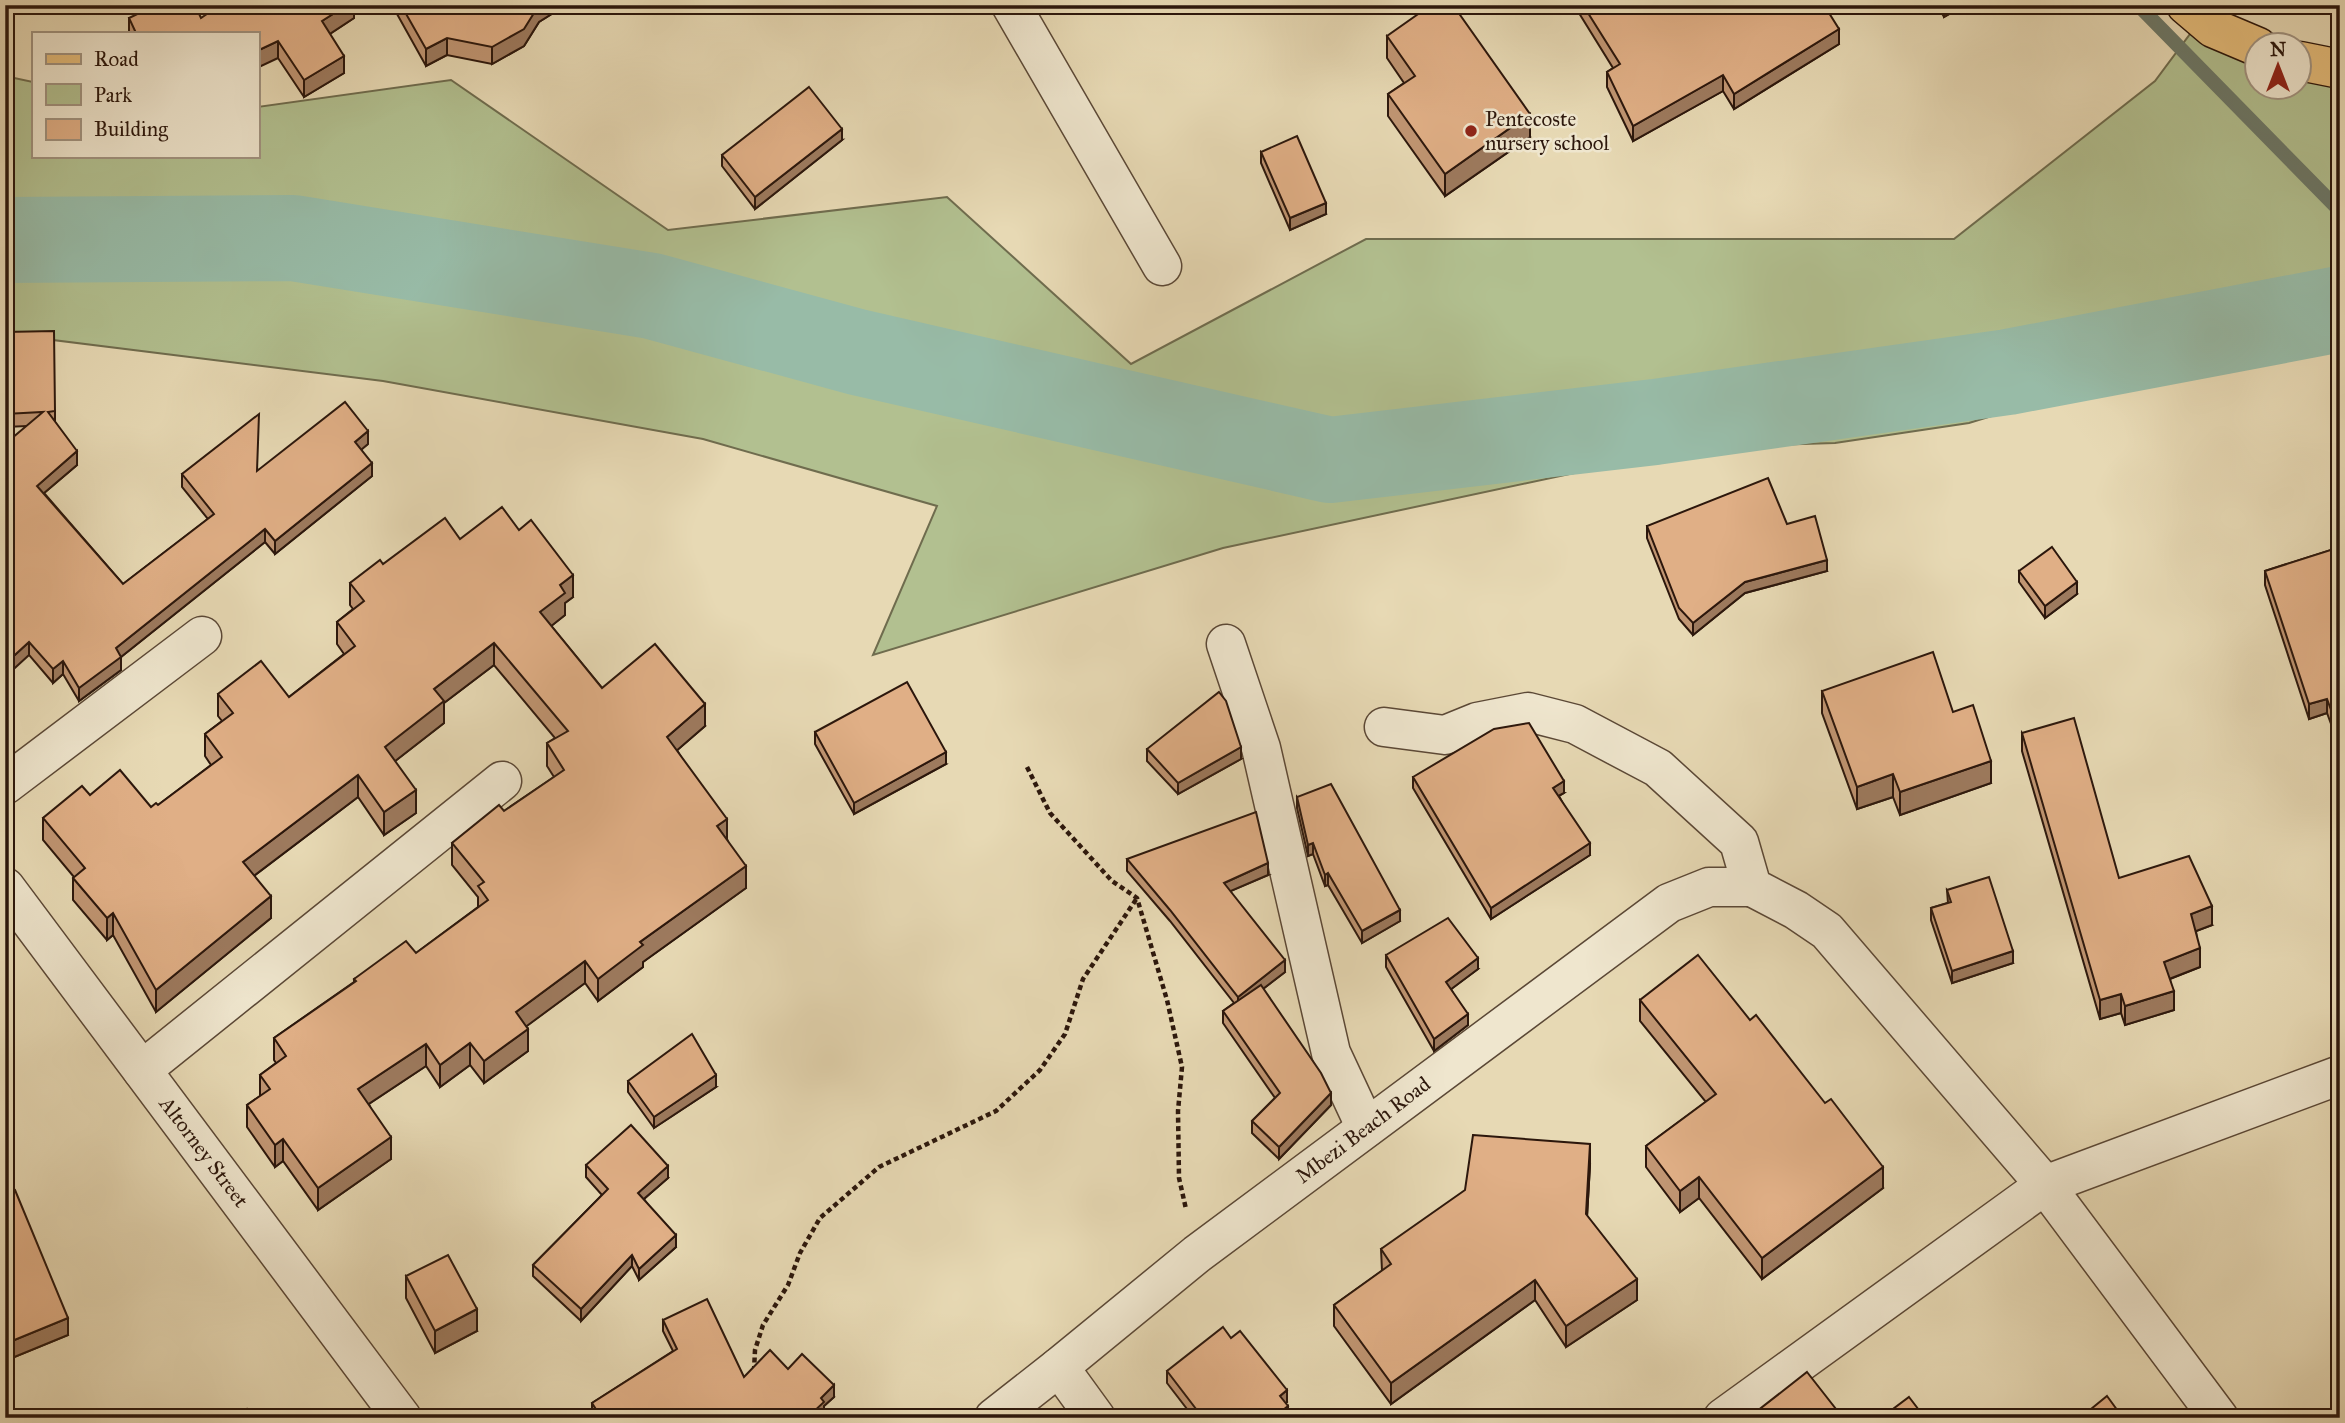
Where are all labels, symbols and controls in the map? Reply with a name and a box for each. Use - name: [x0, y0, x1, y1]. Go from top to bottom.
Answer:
- legend: [32, 32, 259, 158]
- north arrow: [2244, 32, 2314, 102]
- text: N: [2270, 38, 2286, 61]
- text: Road: [94, 46, 139, 72]
- text: Park: [94, 82, 132, 108]
- place label: Pentecoste nursery school: [1485, 106, 1609, 156]
- text: Building: [94, 116, 168, 142]
- marker: Pentecoste nursery school: [1463, 123, 1479, 139]
- street label: Mbezi Beach Road: [1291, 1071, 1436, 1189]
- street label: Altorney Street: [153, 1091, 255, 1213]

